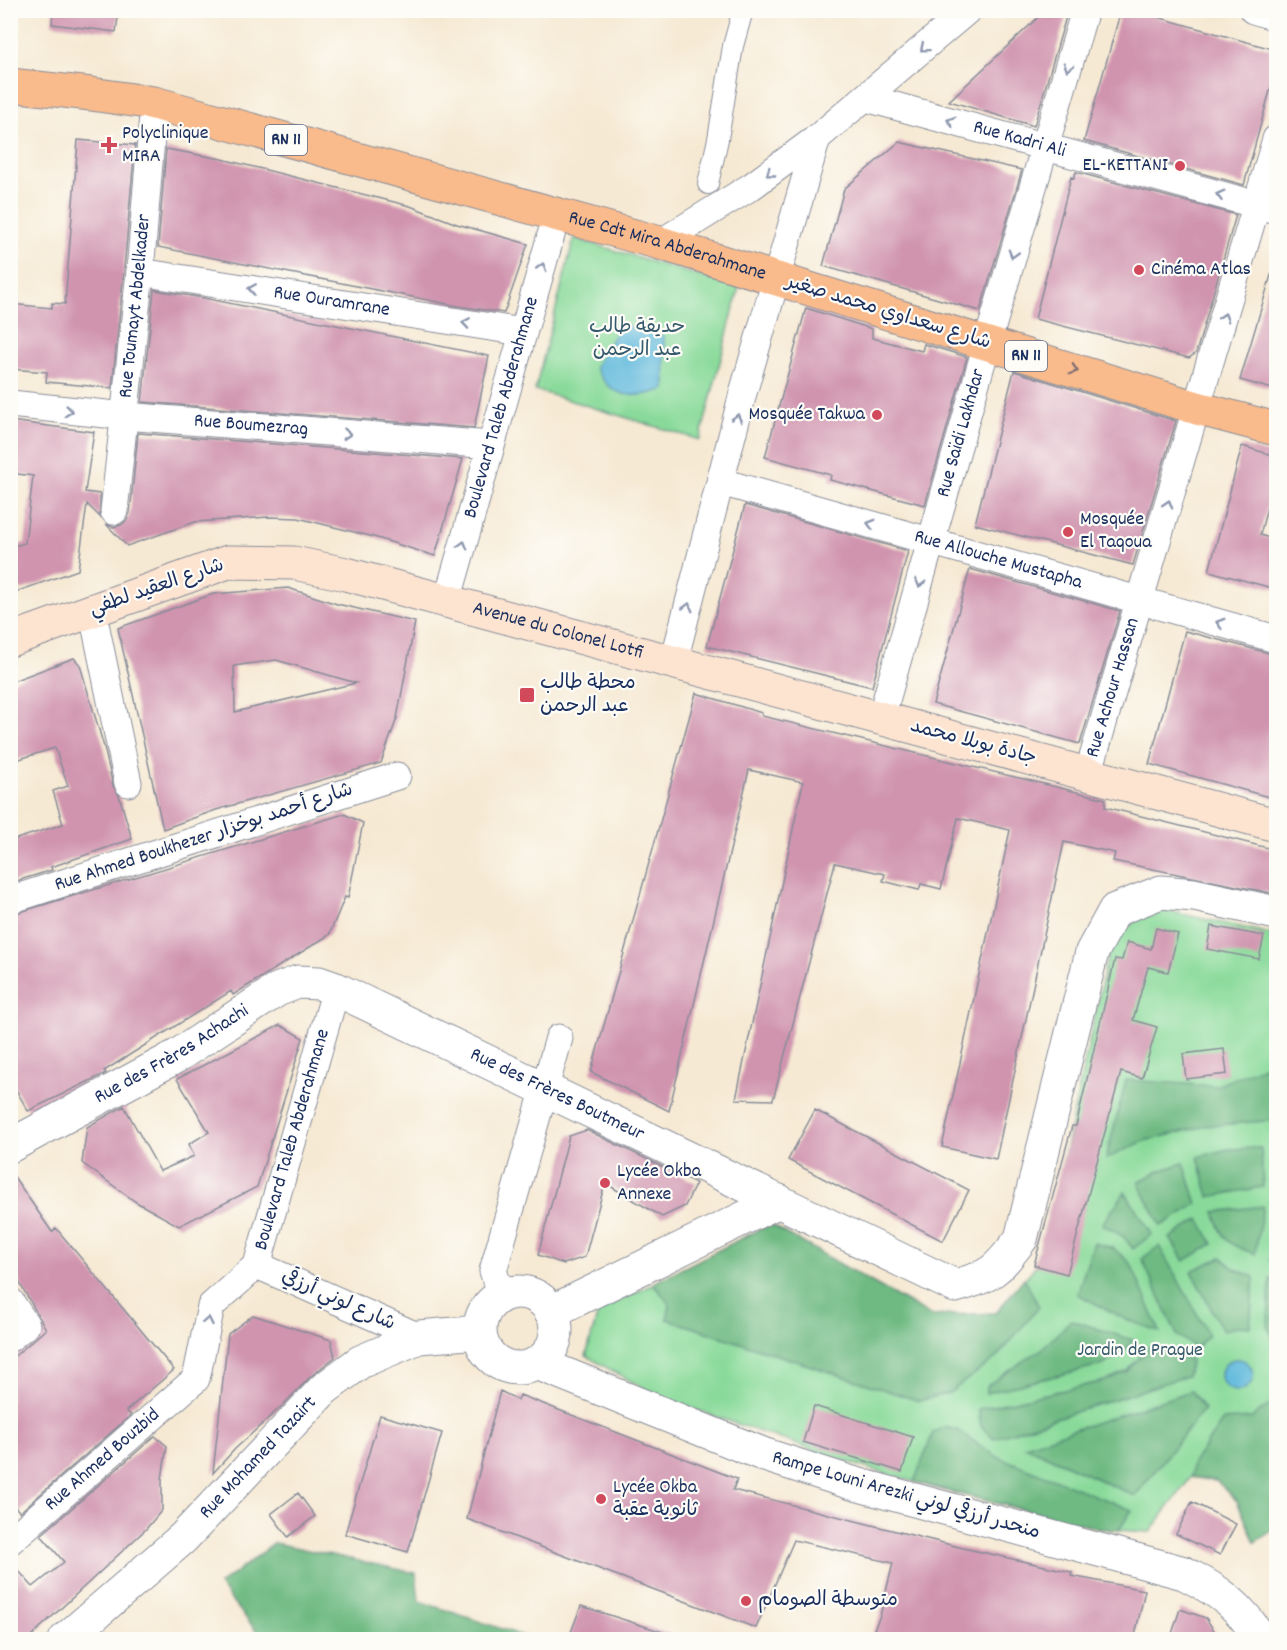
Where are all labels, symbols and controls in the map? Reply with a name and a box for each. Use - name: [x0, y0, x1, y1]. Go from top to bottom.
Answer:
- one-way arrow: [920, 41, 931, 52]
- one-way arrow: [1063, 61, 1075, 72]
- street label: Rue Kadri Ali: [970, 114, 1069, 166]
- one-way arrow: [946, 116, 956, 129]
- place label: Polyclinique MIRA: [122, 120, 209, 171]
- road number: RN 11: [265, 125, 307, 155]
- marker: Polyclinique MIRA: [100, 136, 118, 154]
- place label: EL-KETTANI: [1083, 152, 1168, 180]
- marker: EL-KETTANI: [1173, 159, 1187, 173]
- one-way arrow: [766, 166, 777, 177]
- one-way arrow: [1215, 189, 1225, 202]
- street label: Rue Cdt Mira Abderahmane: [565, 204, 770, 289]
- street label: Rue Toumayt Abdelkader: [112, 213, 159, 399]
- one-way arrow: [1008, 248, 1020, 259]
- place label: Cinéma Atlas: [1151, 256, 1251, 284]
- one-way arrow: [535, 262, 547, 273]
- marker: Cinéma Atlas: [1132, 263, 1146, 277]
- street label: شارع سعداوي محمد صغير: [780, 268, 994, 358]
- street label: Rue Ouramrane: [272, 279, 392, 325]
- one-way arrow: [248, 284, 257, 296]
- street label: Boulevard Taleb Abderahmane: [457, 294, 547, 522]
- one-way arrow: [1217, 312, 1229, 323]
- park label: حديقة طالب عبد الرحمن: [589, 314, 685, 365]
- one-way arrow: [461, 318, 470, 330]
- road number: RN 11: [1005, 341, 1047, 371]
- one-way arrow: [1068, 363, 1078, 376]
- street label: Rue Saïdi Lakhdar: [930, 365, 993, 501]
- place label: Mosquée Takwa: [749, 401, 866, 429]
- one-way arrow: [64, 404, 73, 416]
- street label: Rue Boumezrag: [193, 408, 309, 444]
- marker: Mosquée Takwa: [870, 408, 884, 422]
- one-way arrow: [729, 413, 742, 423]
- one-way arrow: [342, 427, 351, 440]
- one-way arrow: [1161, 499, 1173, 510]
- place label: Mosquée El Taqoua: [1080, 506, 1152, 557]
- one-way arrow: [866, 519, 876, 532]
- street label: Rue Allouche Mustapha: [911, 523, 1086, 598]
- marker: Mosquée El Taqoua: [1061, 525, 1075, 539]
- one-way arrow: [456, 540, 468, 551]
- street label: شارع العقيد لطفي: [86, 552, 229, 625]
- one-way arrow: [914, 577, 927, 587]
- street label: Avenue du Colonel Lotfi: [469, 595, 646, 668]
- one-way arrow: [681, 602, 693, 612]
- street label: Rue Achour Hassan: [1080, 614, 1147, 761]
- one-way arrow: [1215, 618, 1226, 630]
- place label: محطة طالب عبد الرحمن: [540, 670, 636, 721]
- marker: محطة طالب عبد الرحمن: [518, 686, 536, 704]
- street label: جادة بوبلا محمد: [907, 713, 1039, 773]
- street label: Rue Ahmed Boukhezer شارع أحمد بوخزار: [51, 776, 357, 900]
- street label: Rue des Frères Achachi: [90, 998, 255, 1112]
- street label: Boulevard Taleb Abderahmane: [248, 1026, 338, 1254]
- street label: Rue des Frères Boutmeur: [465, 1041, 649, 1149]
- place label: Lycée Okba Annexe: [617, 1158, 702, 1209]
- marker: Lycée Okba Annexe: [598, 1176, 612, 1190]
- street label: شارع لوني أرزقي: [276, 1262, 400, 1340]
- one-way arrow: [201, 1316, 214, 1326]
- park label: Jardin de Prague: [1077, 1337, 1203, 1365]
- street label: Rue Mohamed Tazairt: [193, 1390, 324, 1526]
- street label: Rue Ahmed Bouzbid: [39, 1402, 167, 1518]
- street label: Rampe Louni Arezki منحدر أرزقي لوني: [768, 1442, 1044, 1549]
- place label: Lycée Okba ثانوية عقبة: [613, 1474, 699, 1525]
- marker: Lycée Okba ثانوية عقبة: [594, 1492, 608, 1506]
- place label: متوسطة الصومام: [758, 1587, 898, 1615]
- marker: متوسطة الصومام: [739, 1594, 753, 1608]

